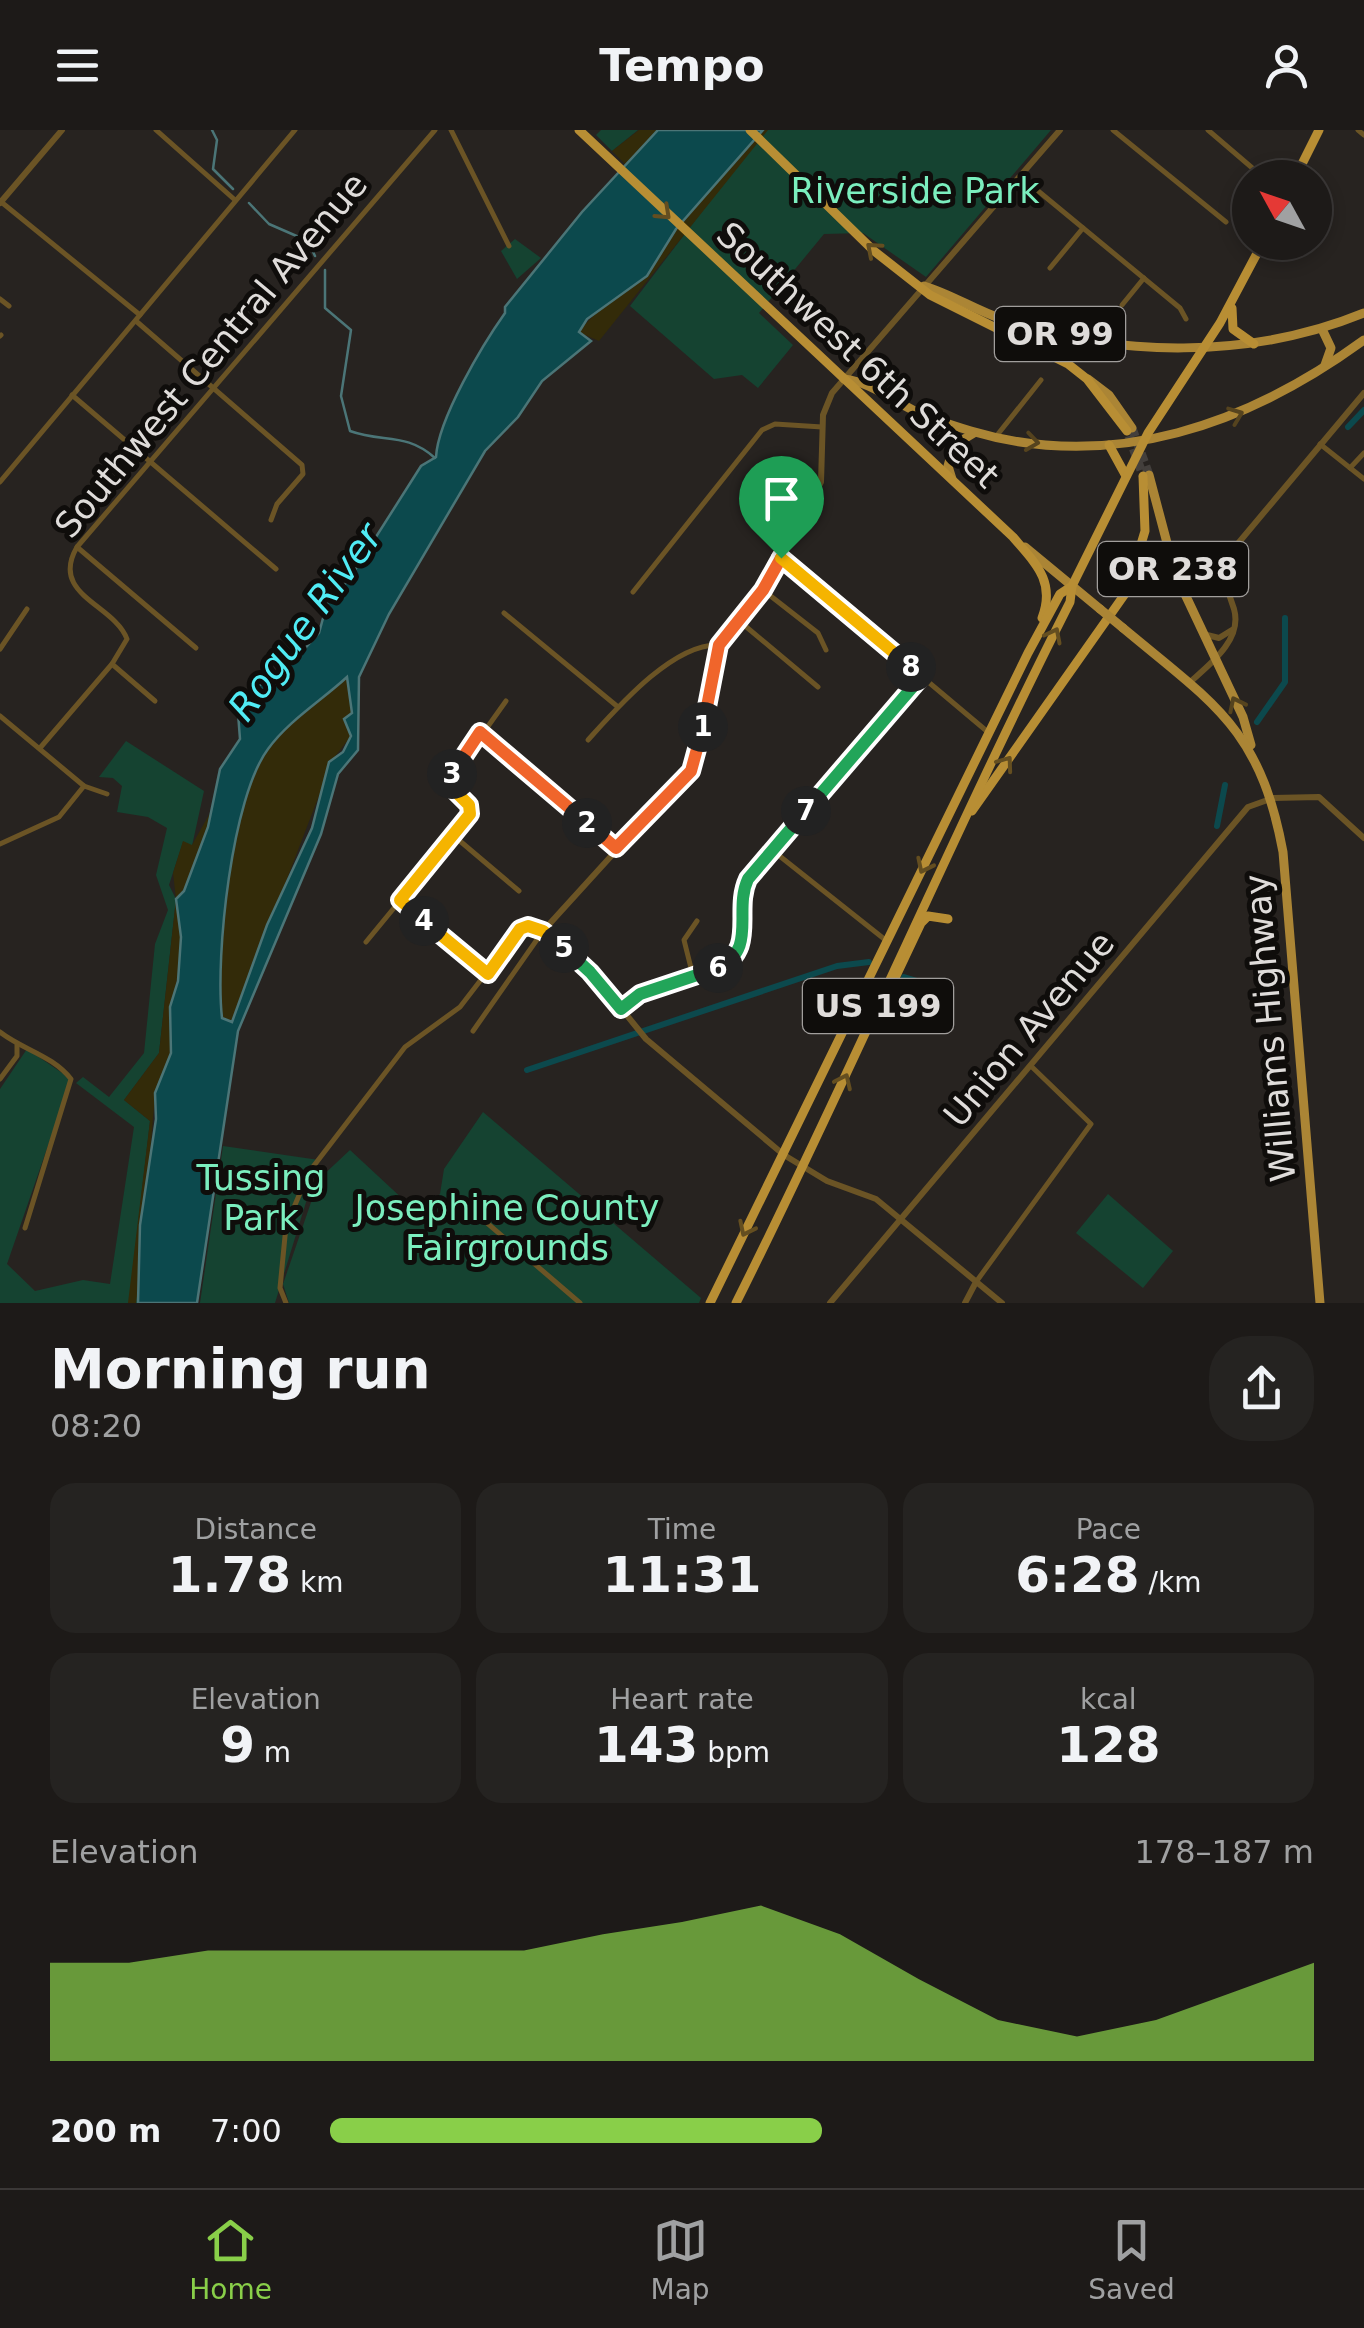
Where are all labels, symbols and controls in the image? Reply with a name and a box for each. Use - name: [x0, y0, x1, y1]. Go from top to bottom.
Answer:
- icon: menu: [50, 38, 105, 93]
- icon: person: [1259, 38, 1314, 93]
- text: Tempo: [599, 39, 765, 92]
- north arrow: [1232, 160, 1332, 260]
- map controls: [1232, 160, 1332, 260]
- street label: Southwest Central Avenue: [47, 165, 375, 545]
- park label: Riverside Park: [790, 171, 1040, 211]
- one-way arrow: [652, 201, 671, 219]
- street label: Southwest 6th Street: [709, 214, 1007, 496]
- one-way arrow: [866, 243, 884, 261]
- road number: OR 99: [995, 307, 1125, 361]
- one-way arrow: [1226, 407, 1244, 427]
- one-way arrow: [1024, 431, 1040, 452]
- pin: [739, 456, 824, 559]
- icon: arrive: [754, 471, 809, 526]
- water label: Rogue River: [219, 513, 392, 729]
- road number: OR 238: [1098, 542, 1248, 596]
- one-way arrow: [1042, 627, 1062, 645]
- pin: 8: [886, 642, 936, 692]
- text: 8: [901, 650, 921, 683]
- one-way arrow: [1229, 696, 1249, 714]
- pin: 1: [678, 702, 728, 752]
- text: 1: [693, 710, 713, 743]
- pin: 3: [427, 749, 477, 799]
- one-way arrow: [994, 755, 1013, 774]
- text: 3: [442, 757, 462, 790]
- pin: 7: [781, 786, 831, 836]
- text: 7: [796, 794, 816, 827]
- pin: 2: [562, 798, 612, 848]
- text: 2: [577, 806, 597, 839]
- one-way arrow: [916, 856, 936, 874]
- street label: Williams Highway: [1237, 872, 1303, 1184]
- pin: 4: [399, 896, 449, 946]
- text: 4: [414, 904, 434, 937]
- pin: 5: [539, 923, 589, 973]
- street label: Union Avenue: [936, 923, 1122, 1135]
- text: 5: [554, 931, 574, 964]
- pin: 6: [693, 943, 743, 993]
- text: 6: [708, 951, 728, 984]
- road number: US 199: [803, 979, 953, 1033]
- one-way arrow: [832, 1073, 852, 1091]
- park label: Tussing Park: [196, 1158, 325, 1238]
- park label: Josephine County Fairgrounds: [352, 1188, 660, 1268]
- one-way arrow: [738, 1219, 758, 1237]
- button: share: [1209, 1336, 1314, 1441]
- text: Morning run: [50, 1337, 431, 1401]
- text: 08:20: [50, 1407, 142, 1445]
- text: Distance: [194, 1513, 317, 1546]
- text: Time: [648, 1513, 716, 1546]
- text: Pace: [1076, 1513, 1141, 1546]
- text: 1.78: [168, 1546, 291, 1604]
- text: 11:31: [602, 1546, 762, 1604]
- text: 6:28: [1015, 1546, 1140, 1604]
- text: km: [291, 1566, 344, 1599]
- text: /km: [1140, 1566, 1201, 1599]
- text: Elevation: [191, 1683, 321, 1716]
- text: Heart rate: [610, 1683, 754, 1716]
- text: kcal: [1080, 1683, 1137, 1716]
- text: 9: [220, 1716, 255, 1774]
- text: 143: [594, 1716, 698, 1774]
- text: 128: [1056, 1716, 1161, 1774]
- text: m: [255, 1736, 291, 1769]
- text: bpm: [698, 1736, 770, 1769]
- text: Elevation: [50, 1833, 199, 1871]
- text: 178–187 m: [1135, 1833, 1314, 1871]
- text: 200 m: [50, 2112, 161, 2150]
- text: 7:00: [210, 2112, 282, 2150]
- tab: Home: [189, 2213, 272, 2306]
- tab: Map: [651, 2213, 710, 2306]
- tab: Saved: [1088, 2213, 1175, 2306]

